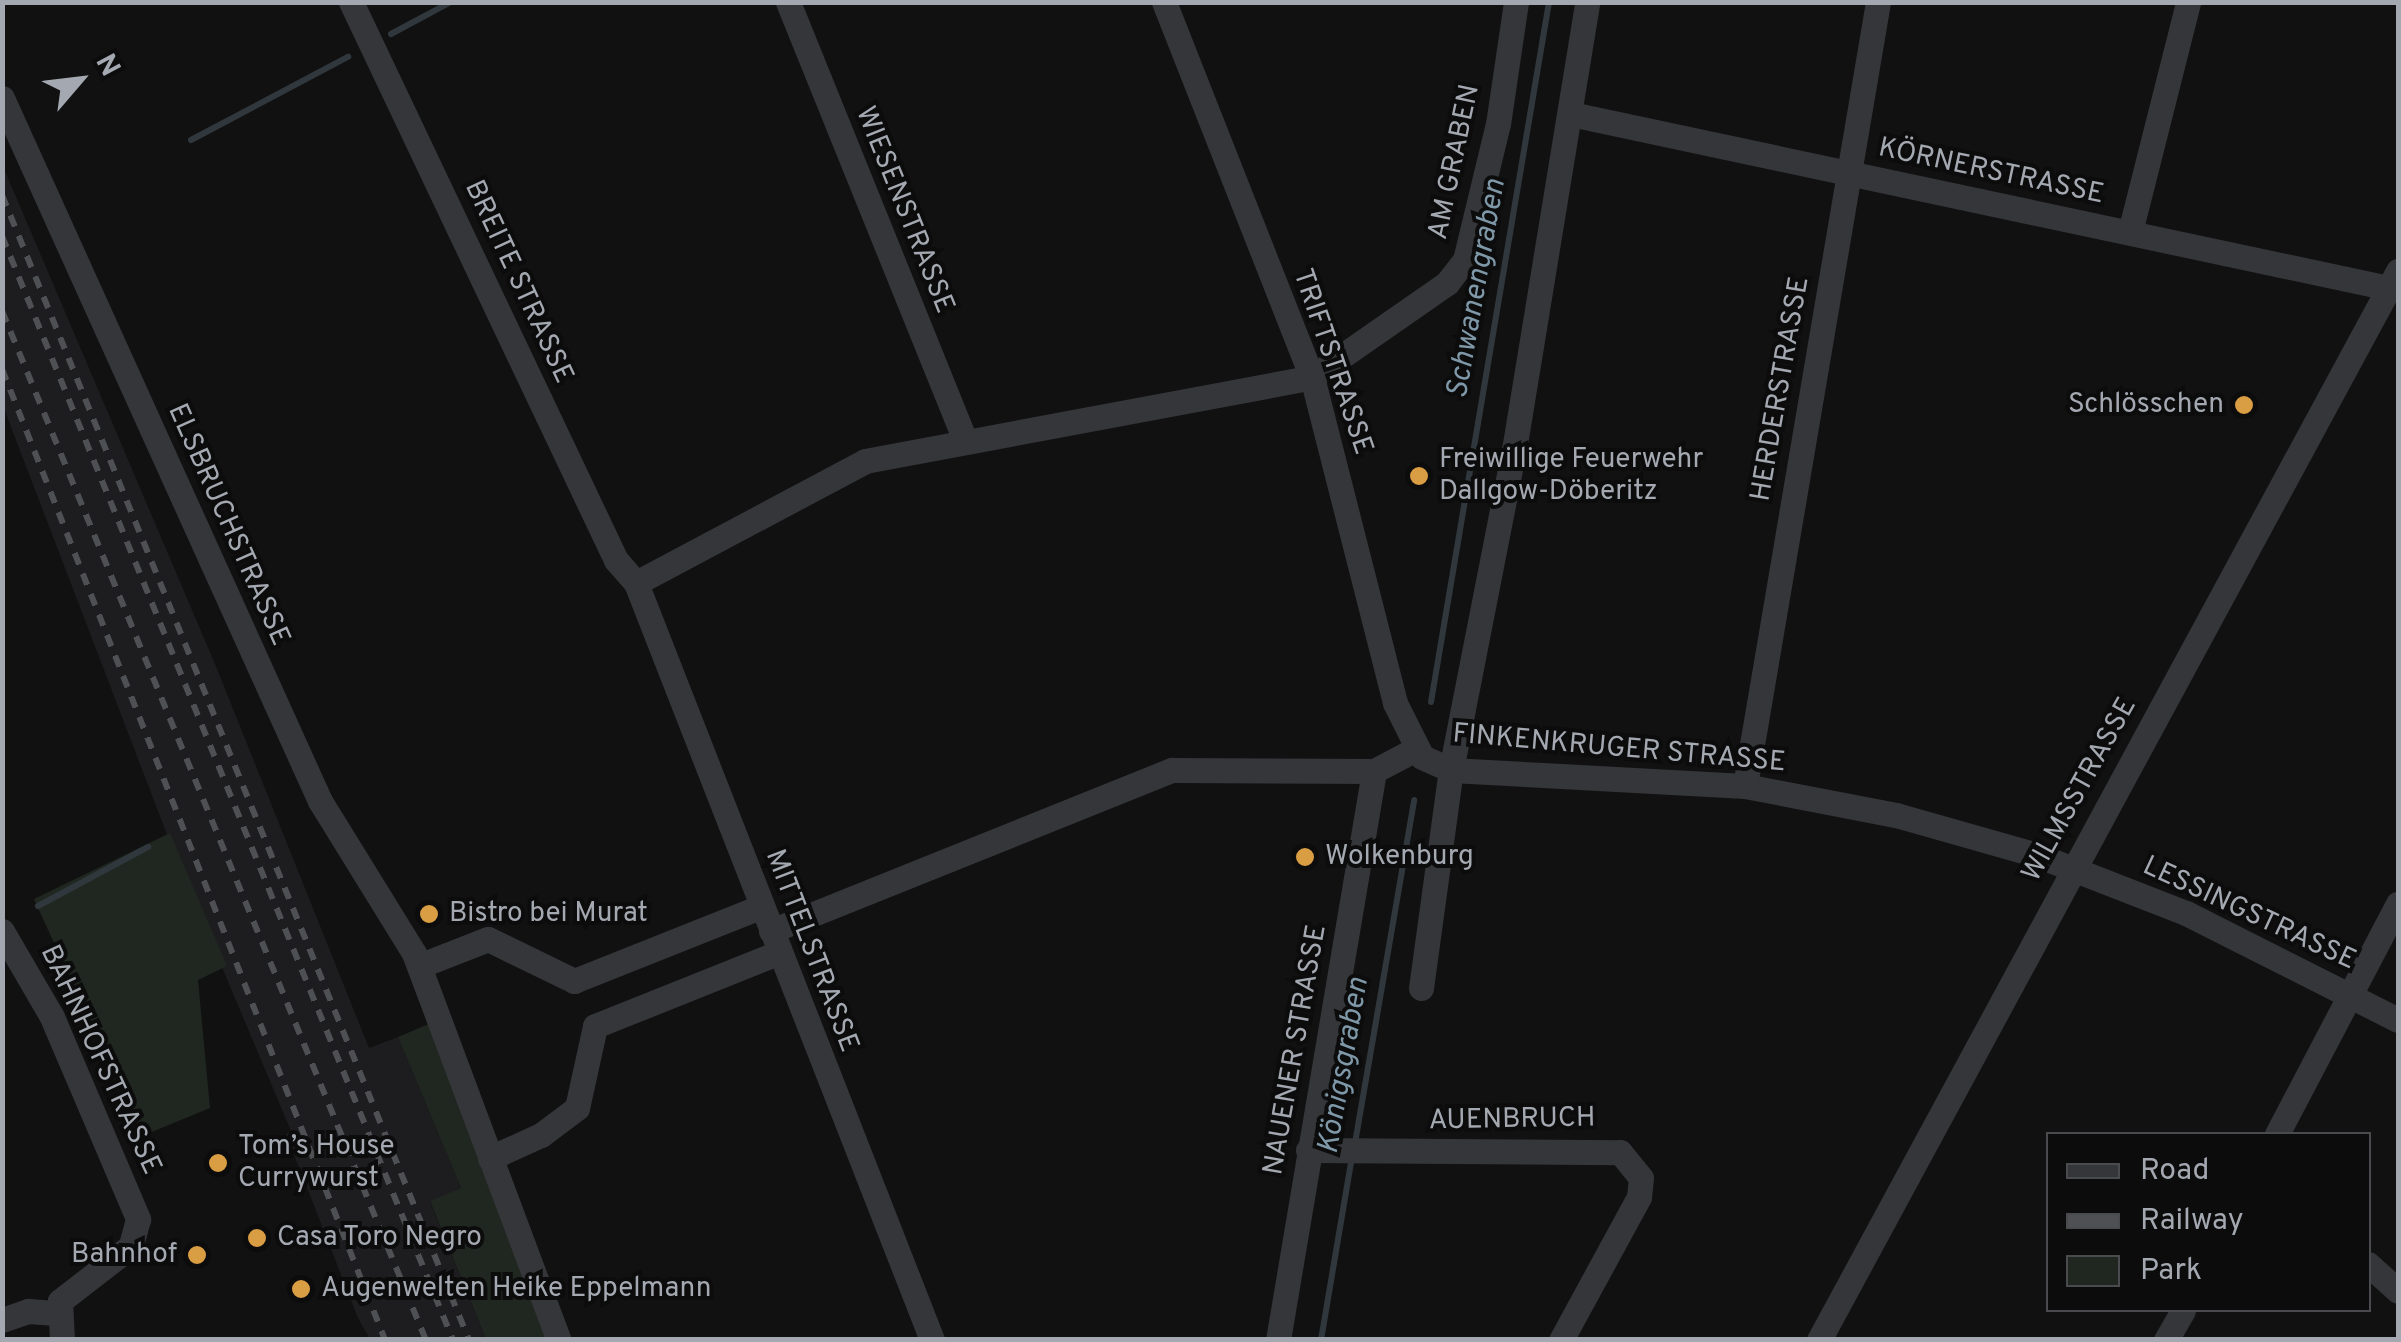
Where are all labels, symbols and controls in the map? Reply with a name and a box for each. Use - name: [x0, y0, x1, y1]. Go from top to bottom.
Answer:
- north arrow: [30, 30, 130, 130]
- text: N: [86, 49, 127, 83]
- street label: AM GRABEN: [1422, 81, 1488, 243]
- street label: WIESENSTRASSE: [847, 102, 961, 318]
- street label: KÖRNERSTRASSE: [1875, 132, 2107, 212]
- street label: BREITE STRASSE: [456, 175, 580, 389]
- water label: Schwanengraben: [1441, 176, 1515, 402]
- street label: TRIFTSTRASSE: [1285, 265, 1379, 459]
- street label: HERDERSTRASSE: [1745, 274, 1817, 504]
- place label: Schlösschen: [2068, 388, 2224, 422]
- marker: Schlösschen: [2233, 394, 2255, 416]
- street label: ELSBRUCHSTRASSE: [160, 399, 296, 651]
- place label: Freiwillige Feuerwehr Dallgow-Döberitz: [1439, 443, 1703, 509]
- marker: Freiwillige Feuerwehr Dallgow-Döberitz: [1408, 465, 1430, 487]
- street label: WILMSSTRASSE: [2016, 692, 2144, 888]
- street label: FINKENKRUGER STRASSE: [1451, 718, 1787, 780]
- place label: Wolkenburg: [1325, 840, 1474, 874]
- street label: MITTELSTRASSE: [757, 845, 865, 1057]
- marker: Wolkenburg: [1294, 846, 1316, 868]
- street label: LESSINGSTRASSE: [2137, 850, 2361, 978]
- place label: Bistro bei Murat: [449, 897, 648, 931]
- marker: Bistro bei Murat: [418, 903, 440, 925]
- street label: NAUENER STRASSE: [1257, 922, 1335, 1178]
- street label: BAHNHOFSTRASSE: [32, 940, 168, 1180]
- water label: Königsgraben: [1312, 975, 1378, 1157]
- street label: AUENBRUCH: [1428, 1102, 1596, 1138]
- place label: Tom’s House Currywurst: [238, 1130, 395, 1196]
- legend: [2046, 1132, 2371, 1312]
- marker: Tom’s House Currywurst: [207, 1152, 229, 1174]
- text: Road: [2140, 1153, 2209, 1190]
- text: Railway: [2140, 1203, 2244, 1240]
- place label: Casa Toro Negro: [277, 1221, 483, 1255]
- marker: Casa Toro Negro: [246, 1227, 268, 1249]
- place label: Bahnhof: [71, 1238, 177, 1272]
- marker: Bahnhof: [186, 1244, 208, 1266]
- text: Park: [2140, 1253, 2202, 1290]
- place label: Augenwelten Heike Eppelmann: [321, 1272, 711, 1306]
- marker: Augenwelten Heike Eppelmann: [290, 1278, 312, 1300]

